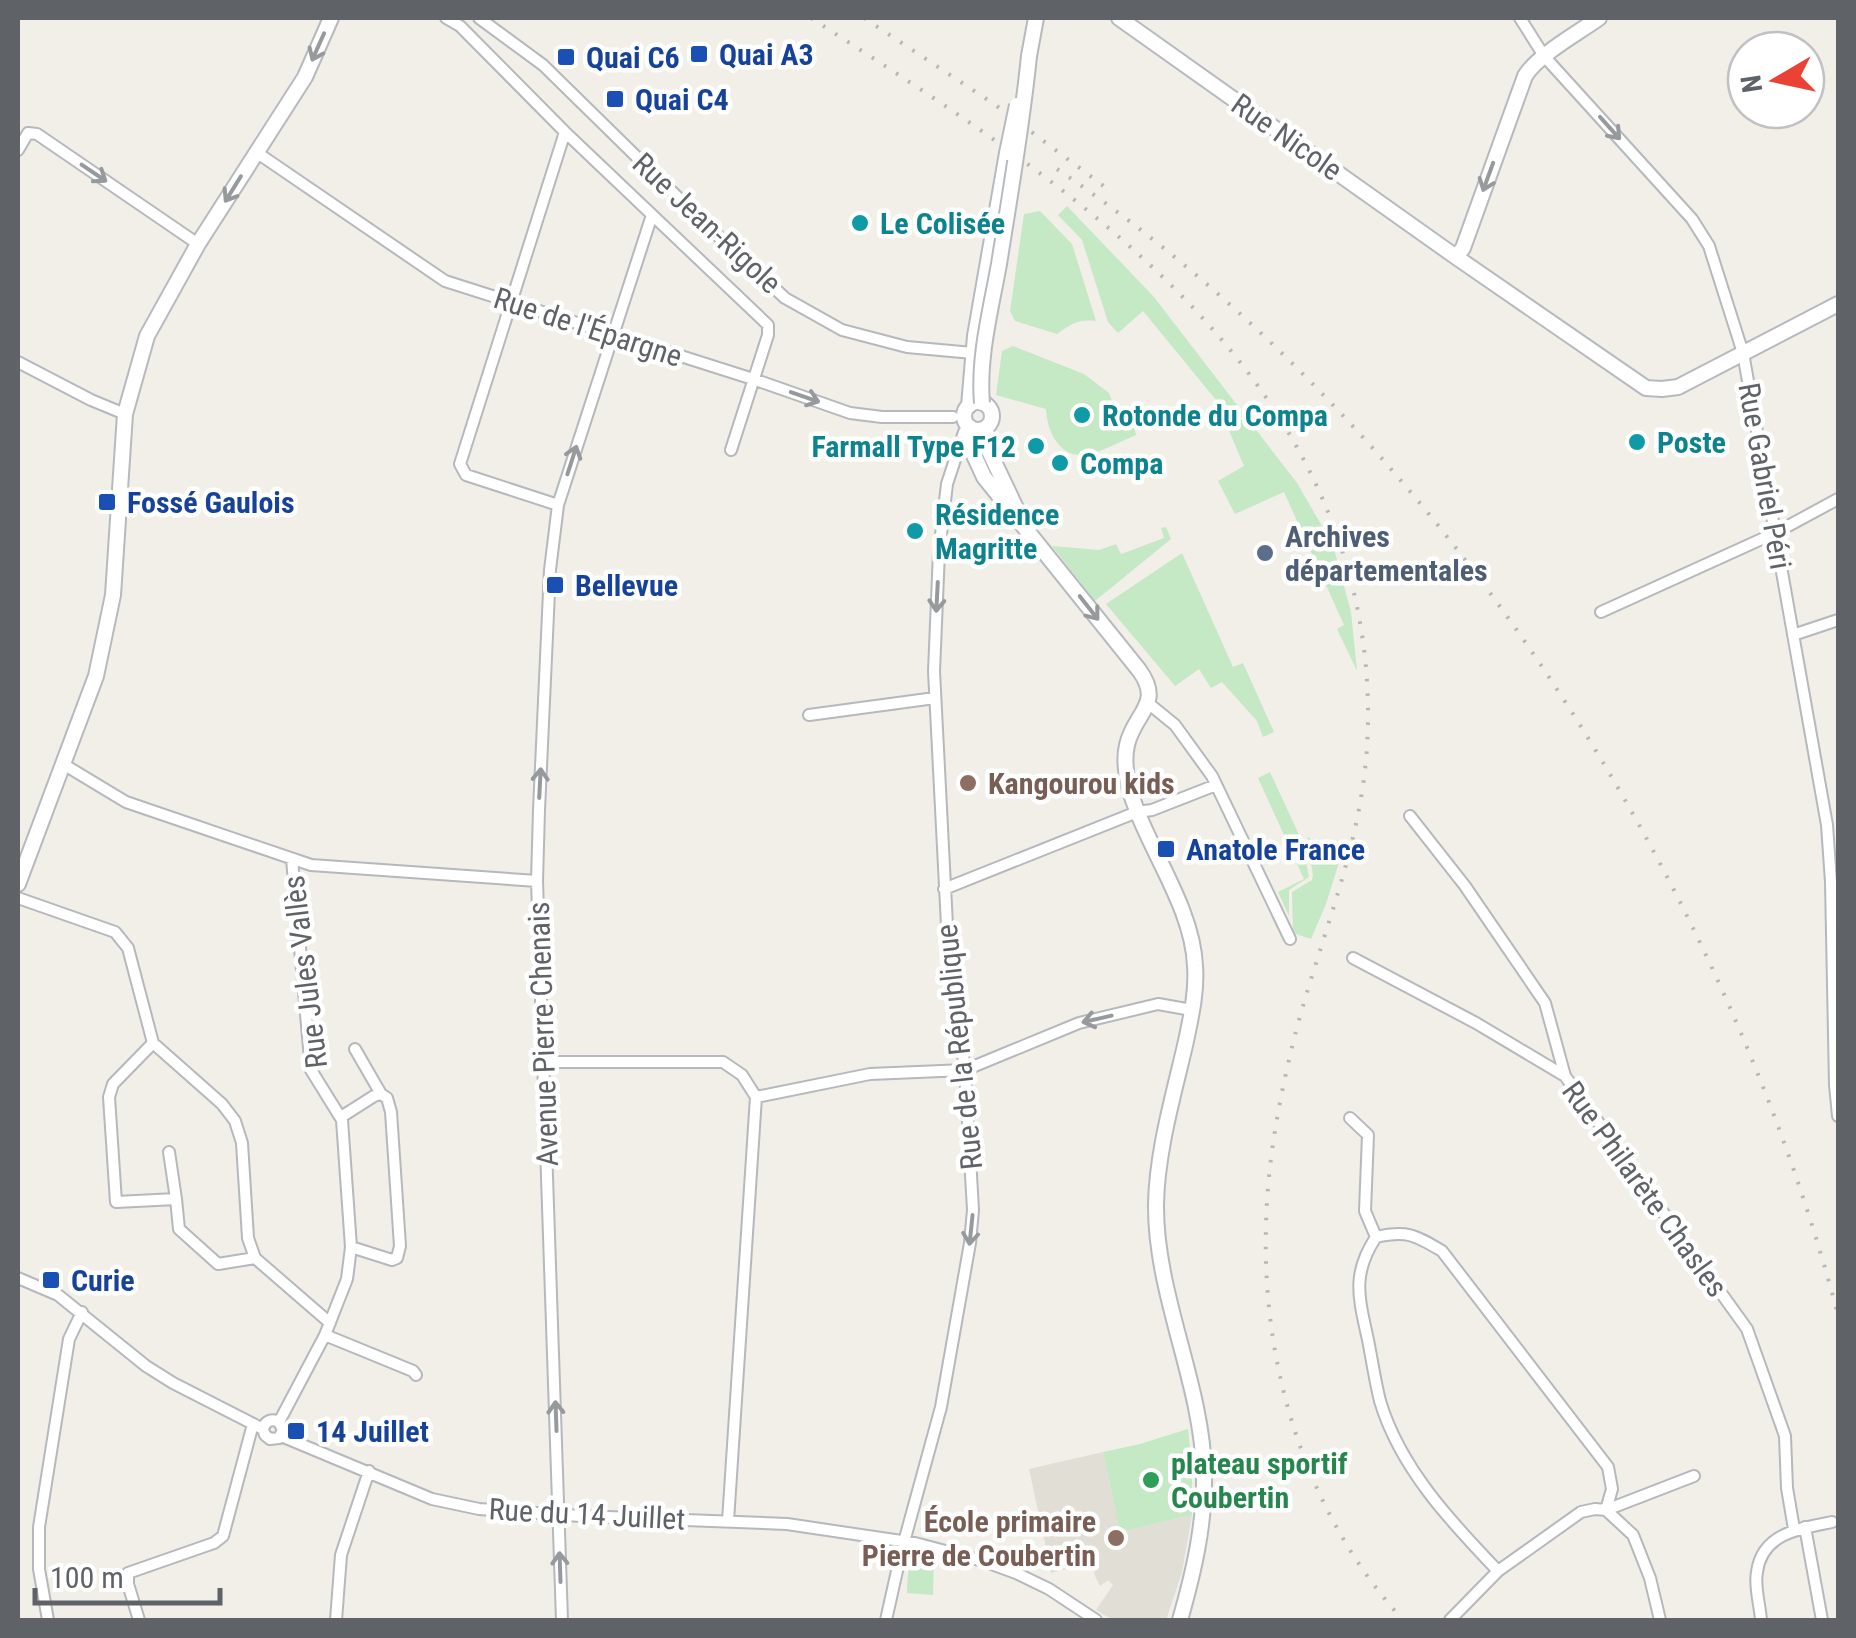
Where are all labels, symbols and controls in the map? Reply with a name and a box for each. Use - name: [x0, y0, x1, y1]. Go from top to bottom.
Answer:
- north arrow: [1726, 30, 1826, 130]
- one-way arrow: [308, 31, 326, 62]
- place label: Quai A3: [719, 37, 814, 72]
- place label: Quai C6: [586, 40, 680, 75]
- marker: Quai A3: [688, 43, 710, 65]
- marker: Quai C6: [555, 46, 577, 68]
- text: N: [1734, 73, 1769, 95]
- place label: Quai C4: [635, 82, 729, 117]
- street label: Rue Nicole: [1225, 86, 1349, 188]
- marker: Quai C4: [604, 88, 626, 110]
- one-way arrow: [1598, 115, 1621, 140]
- street label: Rue Jean-Rigole: [626, 145, 788, 301]
- one-way arrow: [1478, 161, 1496, 192]
- one-way arrow: [79, 162, 107, 183]
- one-way arrow: [223, 174, 244, 203]
- place label: Le Colisée: [880, 206, 1005, 241]
- marker: Le Colisée: [849, 212, 871, 234]
- street label: Rue de l'Épargne: [490, 280, 686, 374]
- street label: Rue Gabriel Péri: [1731, 380, 1799, 572]
- one-way arrow: [788, 390, 820, 408]
- place label: Rotonde du Compa: [1102, 398, 1328, 433]
- marker: Rotonde du Compa: [1071, 404, 1093, 426]
- place label: Poste: [1657, 425, 1726, 460]
- place label: Farmall Type F12: [811, 429, 1016, 464]
- marker: Poste: [1626, 431, 1648, 453]
- marker: Farmall Type F12: [1025, 435, 1047, 457]
- one-way arrow: [565, 444, 583, 476]
- place label: Compa: [1080, 446, 1163, 481]
- marker: Compa: [1049, 452, 1071, 474]
- place label: Fossé Gaulois: [127, 485, 295, 520]
- marker: Fossé Gaulois: [96, 491, 118, 513]
- place label: Résidence Magritte: [935, 497, 1059, 566]
- place label: Archives départementales: [1285, 519, 1488, 588]
- marker: Résidence Magritte: [904, 520, 926, 542]
- marker: Archives départementales: [1254, 542, 1276, 564]
- place label: Bellevue: [575, 568, 678, 603]
- marker: Bellevue: [544, 574, 566, 596]
- one-way arrow: [928, 580, 947, 612]
- one-way arrow: [1078, 594, 1099, 621]
- place label: Kangourou kids: [988, 766, 1175, 801]
- one-way arrow: [531, 768, 550, 800]
- marker: Kangourou kids: [957, 772, 979, 794]
- place label: Anatole France: [1186, 832, 1365, 867]
- marker: Anatole France: [1155, 838, 1177, 860]
- street label: Rue Jules Vallès: [276, 874, 334, 1070]
- street label: Avenue Pierre Chenais: [521, 901, 565, 1167]
- street label: Rue de la République: [929, 922, 989, 1172]
- one-way arrow: [1082, 1011, 1114, 1029]
- street label: Rue Philarète Chasles: [1555, 1075, 1735, 1303]
- one-way arrow: [961, 1214, 980, 1246]
- place label: Curie: [71, 1263, 135, 1298]
- marker: Curie: [40, 1269, 62, 1291]
- one-way arrow: [546, 1401, 565, 1433]
- place label: 14 Juillet: [316, 1414, 429, 1449]
- marker: 14 Juillet: [285, 1420, 307, 1442]
- place label: plateau sportif Coubertin: [1171, 1446, 1348, 1515]
- marker: plateau sportif Coubertin: [1140, 1469, 1162, 1491]
- street label: Rue du 14 Juillet: [488, 1491, 686, 1537]
- place label: École primaire Pierre de Coubertin: [862, 1504, 1096, 1573]
- marker: École primaire Pierre de Coubertin: [1105, 1527, 1127, 1549]
- scale bar: [35, 1543, 220, 1605]
- one-way arrow: [551, 1552, 570, 1584]
- text: 100 m: [50, 1560, 124, 1595]

